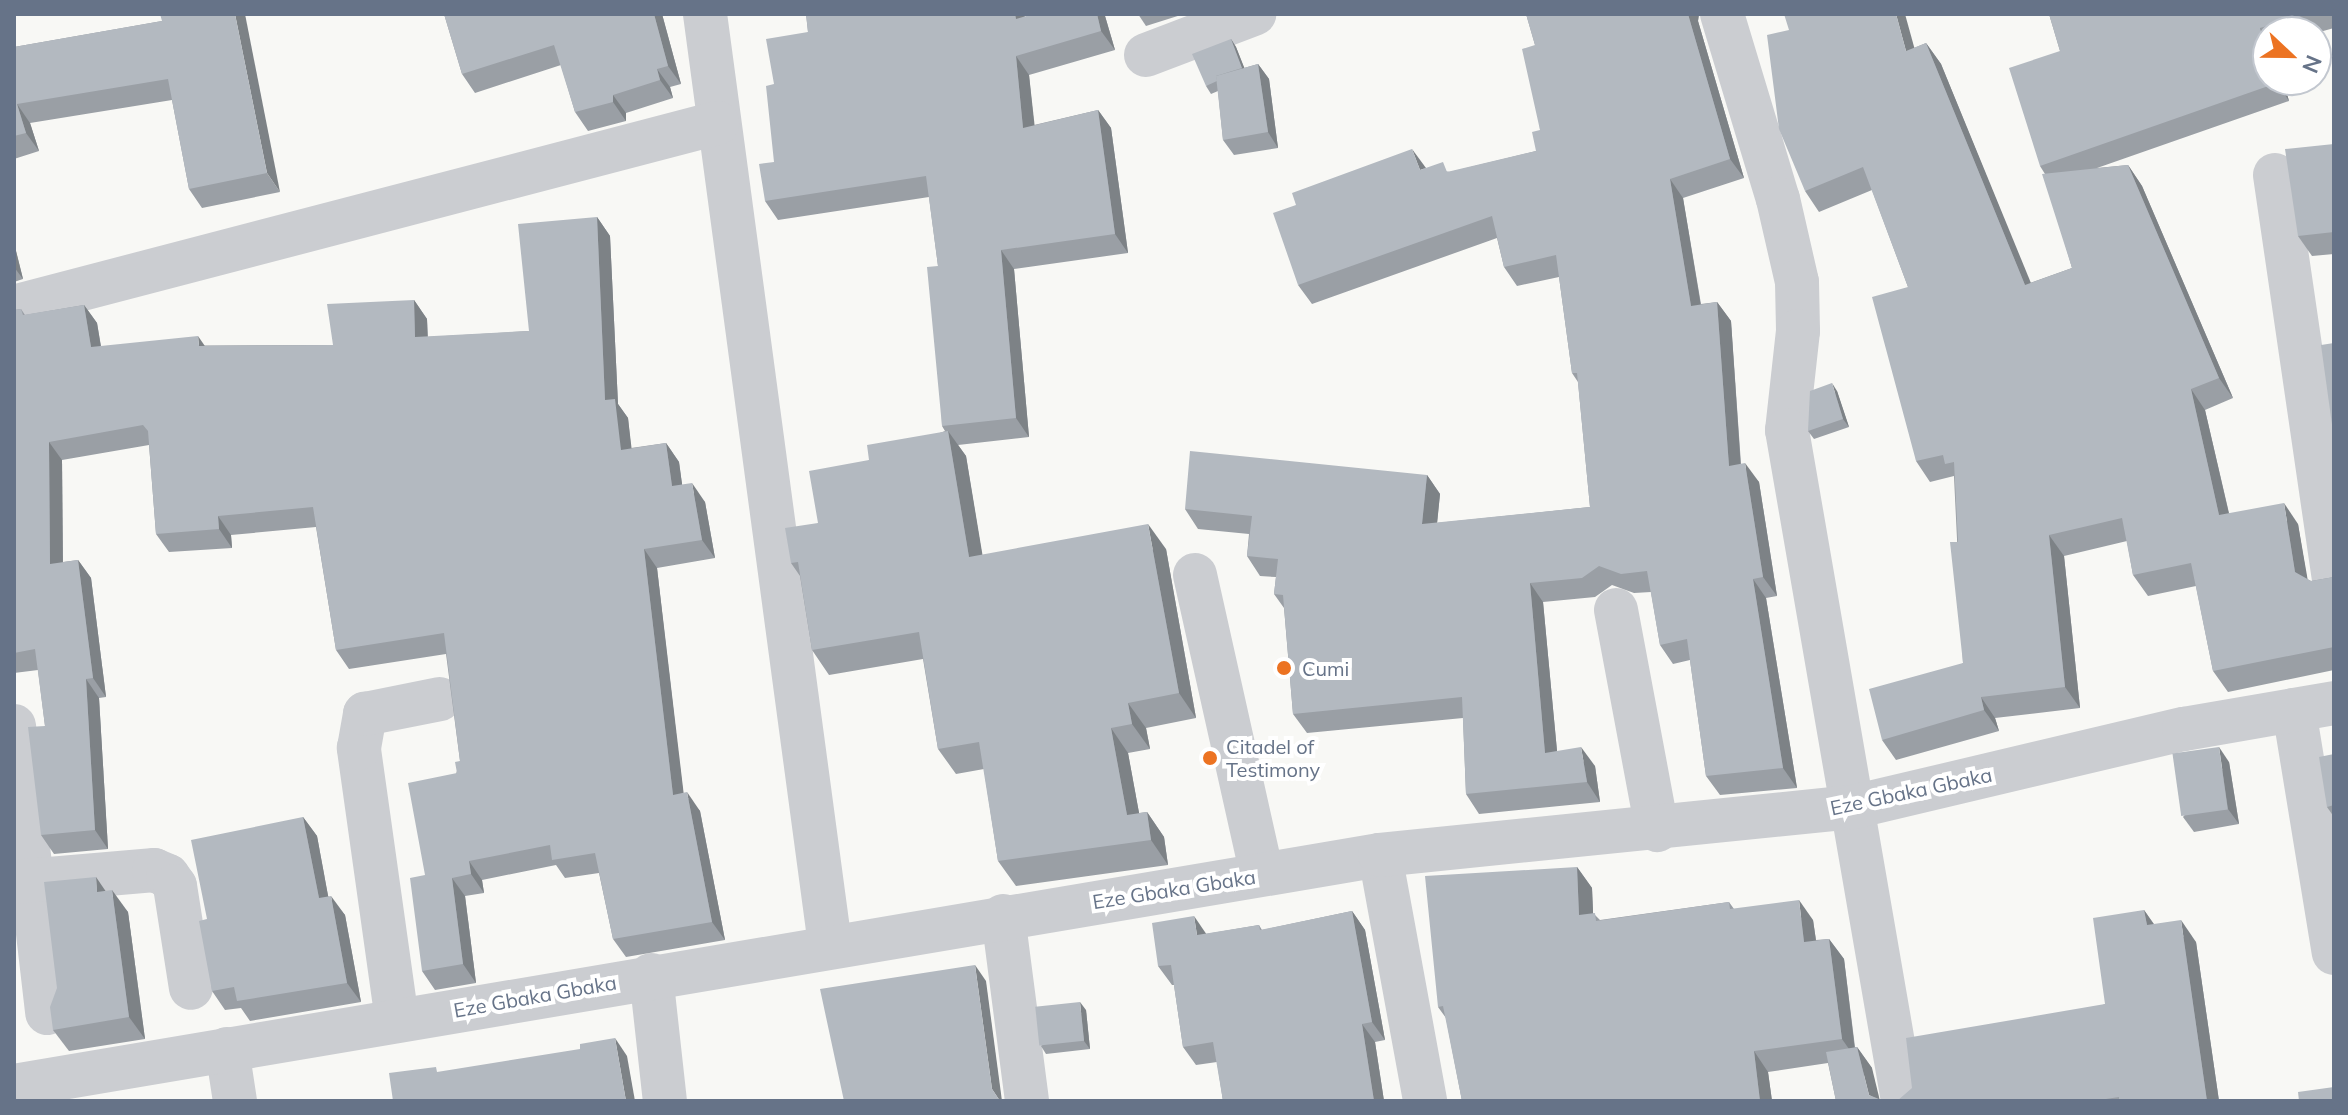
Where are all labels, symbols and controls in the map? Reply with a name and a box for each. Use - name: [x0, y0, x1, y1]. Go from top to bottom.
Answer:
- north arrow: [2252, 16, 2332, 96]
- text: N: [2296, 51, 2328, 77]
- place label: Cumi: [1302, 656, 1349, 680]
- marker: Cumi: [1273, 657, 1295, 679]
- place label: Citadel of Testimony: [1226, 734, 1320, 781]
- marker: Citadel of Testimony: [1201, 749, 1219, 767]
- street label: Eze Gbaka Gbaka: [1828, 762, 1994, 820]
- street label: Eze Gbaka Gbaka: [1091, 864, 1257, 914]
- street label: Eze Gbaka Gbaka: [452, 970, 618, 1022]

